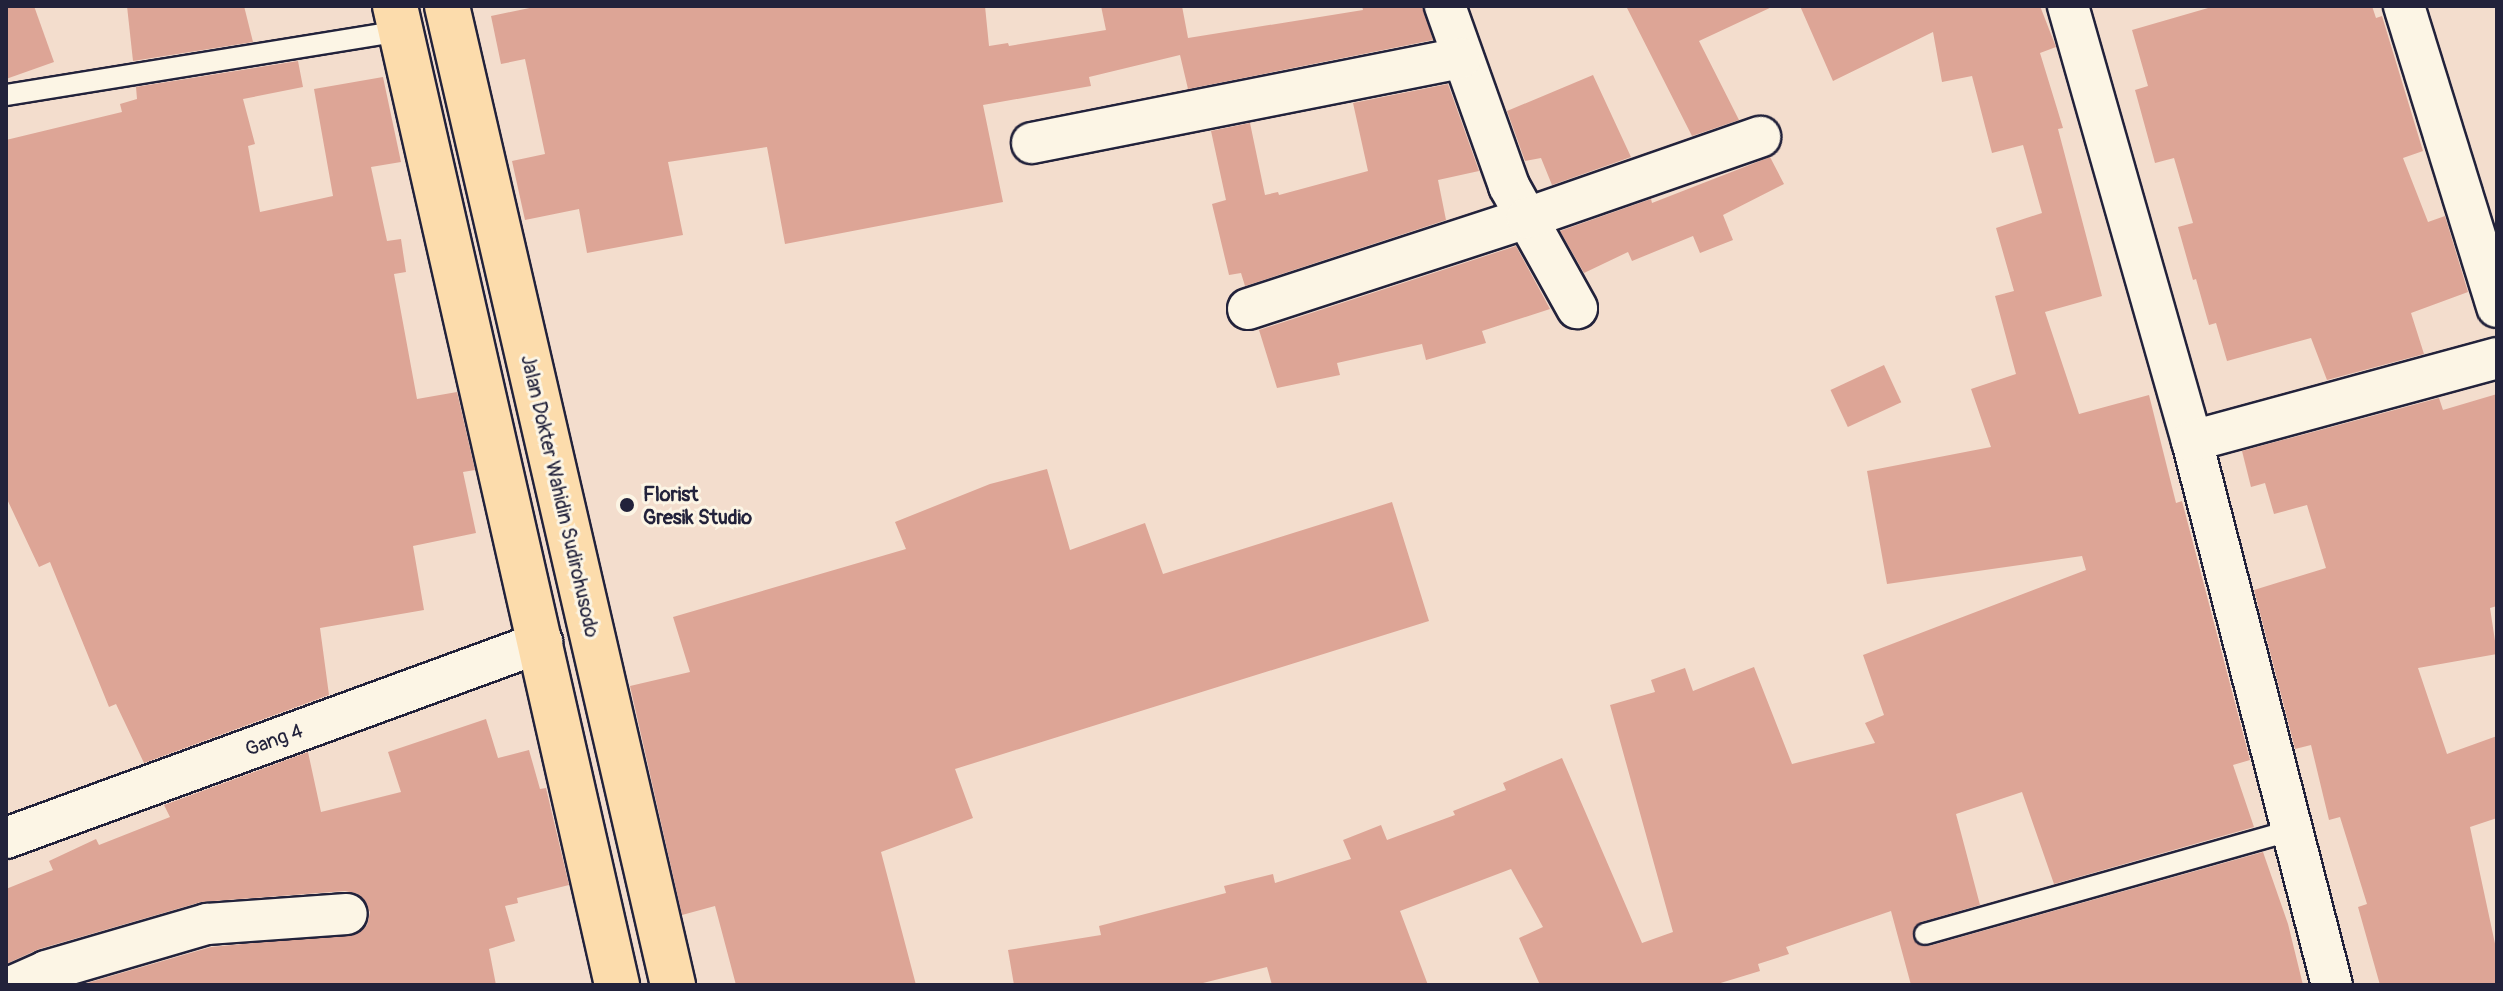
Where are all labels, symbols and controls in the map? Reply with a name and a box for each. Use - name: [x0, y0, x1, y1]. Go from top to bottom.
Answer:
- street label: Jalan Dokter Wahidin Sudirohusodo: [516, 352, 604, 640]
- place label: Florist Gresik Studio: [643, 482, 752, 529]
- marker: Florist Gresik Studio: [618, 496, 636, 514]
- street label: Gang 4: [242, 719, 306, 761]

